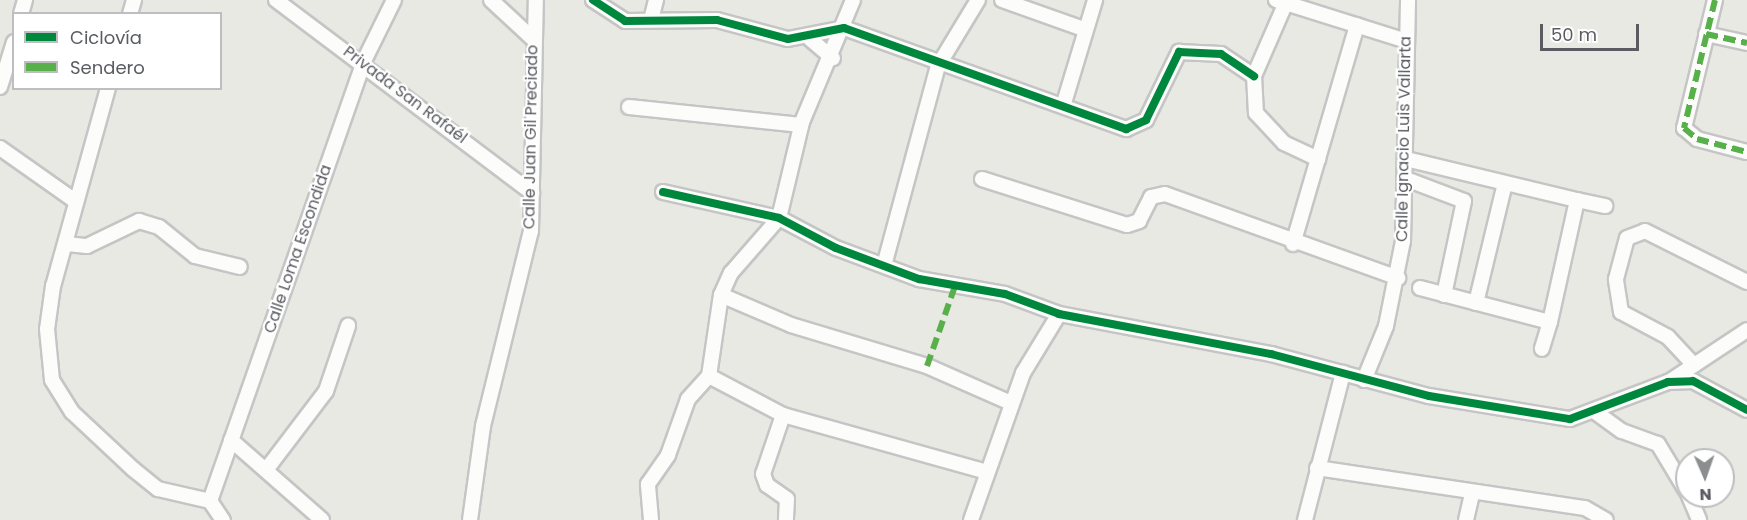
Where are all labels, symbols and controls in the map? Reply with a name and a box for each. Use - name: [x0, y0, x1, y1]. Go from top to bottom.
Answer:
- legend: [12, 12, 222, 90]
- scale bar: [1543, 12, 1642, 50]
- text: 50 m: [1551, 22, 1597, 47]
- text: Ciclovía: [70, 25, 142, 50]
- street label: Calle Ignacio Luis Vallarta: [1393, 36, 1415, 242]
- street label: Privada San Rafaél: [339, 42, 471, 148]
- street label: Calle Juan Gil Preciado: [520, 45, 542, 229]
- text: Sendero: [70, 55, 145, 80]
- street label: Calle Loma Escondida: [260, 162, 336, 336]
- north arrow: [1675, 448, 1735, 508]
- text: N: [1699, 483, 1712, 506]

